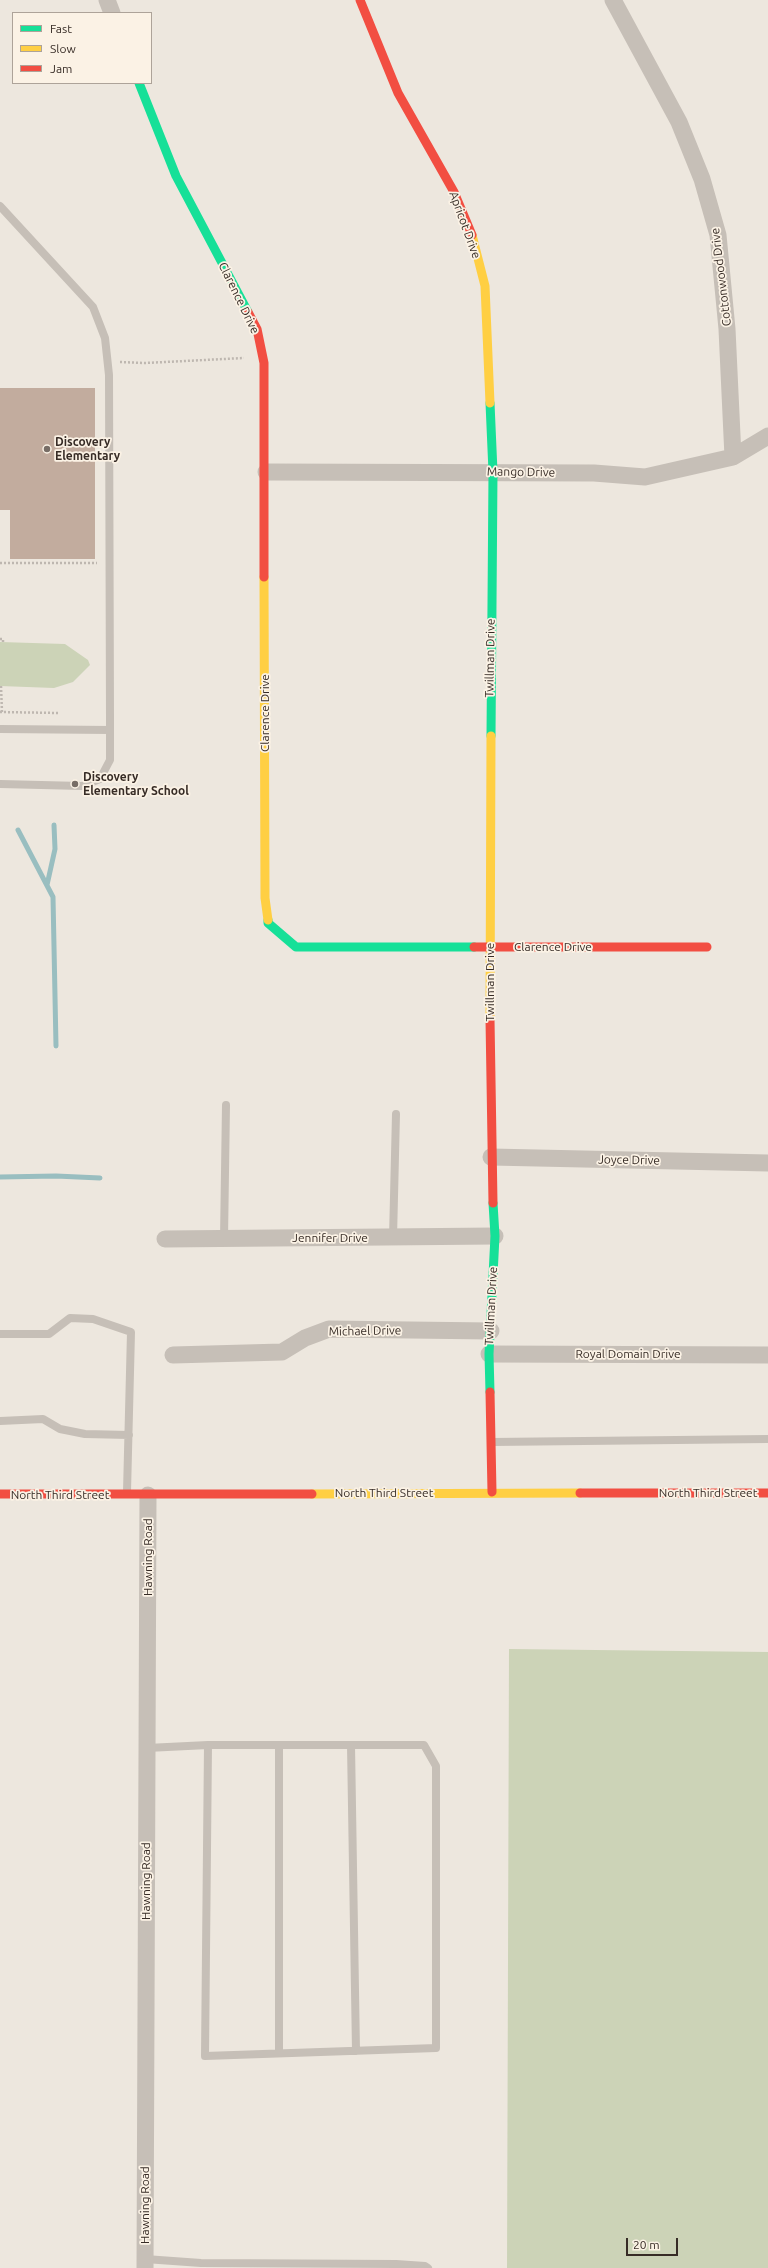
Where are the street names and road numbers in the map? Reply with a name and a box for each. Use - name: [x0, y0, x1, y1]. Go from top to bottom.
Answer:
- street label: Apricot Drive: [446, 189, 484, 261]
- street label: Cottonwood Drive: [708, 227, 734, 327]
- street label: Clarence Drive: [215, 260, 263, 336]
- street label: Mango Drive: [487, 464, 555, 480]
- street label: Twillman Drive: [482, 618, 498, 698]
- street label: Clarence Drive: [258, 674, 272, 752]
- street label: Clarence Drive: [514, 940, 592, 954]
- street label: Twillman Drive: [483, 943, 497, 1021]
- street label: Joyce Drive: [598, 1152, 660, 1168]
- street label: Jennifer Drive: [292, 1231, 368, 1245]
- street label: Twillman Drive: [482, 1266, 500, 1346]
- street label: Michael Drive: [328, 1323, 402, 1339]
- street label: Royal Domain Drive: [575, 1347, 681, 1361]
- street label: North Third Street: [335, 1486, 433, 1500]
- street label: North Third Street: [659, 1486, 757, 1500]
- street label: North Third Street: [11, 1488, 109, 1502]
- street label: Hawning Road: [141, 1518, 155, 1596]
- street label: Hawning Road: [139, 1842, 153, 1920]
- street label: Hawning Road: [138, 2166, 152, 2244]

